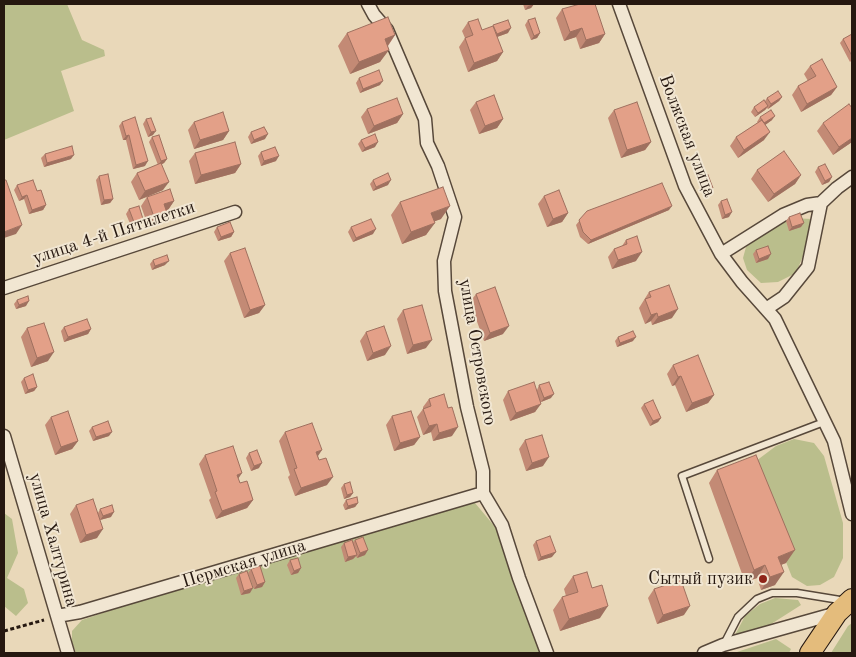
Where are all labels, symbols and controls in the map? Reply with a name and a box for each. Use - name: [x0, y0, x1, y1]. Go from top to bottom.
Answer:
- street label: Волжская улица: [654, 72, 720, 200]
- street label: улица 4-й Пятилетки: [30, 197, 198, 269]
- street label: улица Островского: [453, 277, 501, 427]
- street label: улица Халтурина: [24, 471, 82, 609]
- street label: Пермская улица: [179, 535, 309, 593]
- place label: Сытый пузик: [648, 568, 753, 590]
- marker: Сытый пузик: [757, 573, 769, 585]

